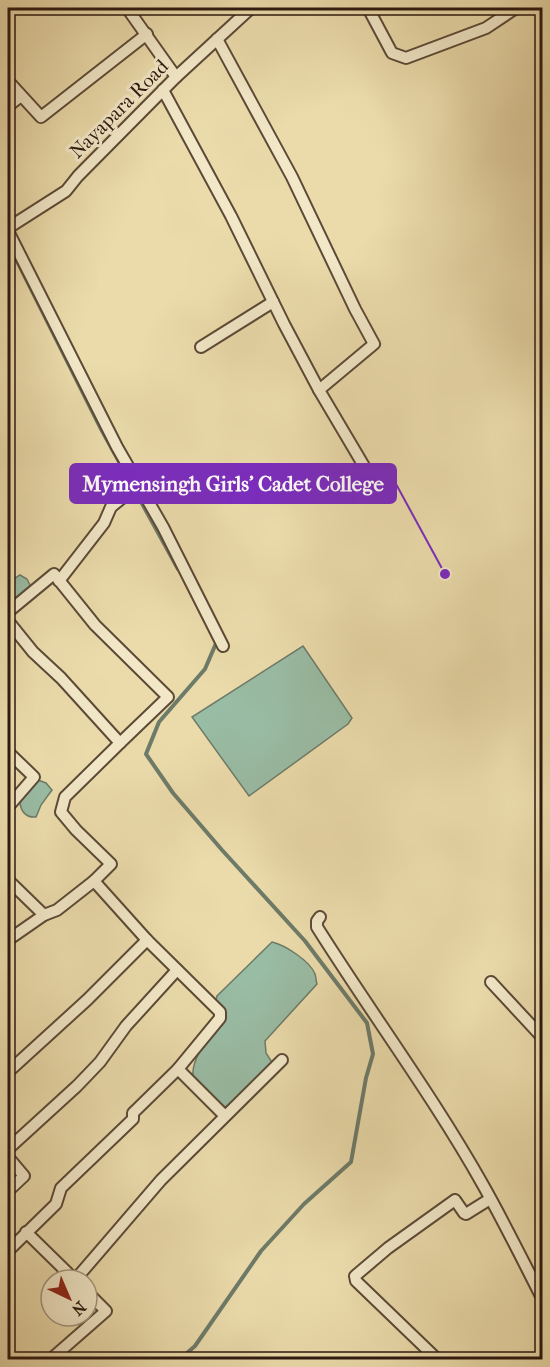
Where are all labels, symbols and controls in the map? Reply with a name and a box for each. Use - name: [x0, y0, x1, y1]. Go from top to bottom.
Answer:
- street label: Nayapara Road: [65, 54, 174, 163]
- callout: Mymensingh Girls' Cadet College: [70, 464, 396, 503]
- text: Mymensingh Girls' Cadet College: [81, 472, 384, 496]
- north arrow: [39, 1268, 99, 1328]
- text: N: [67, 1297, 90, 1320]

